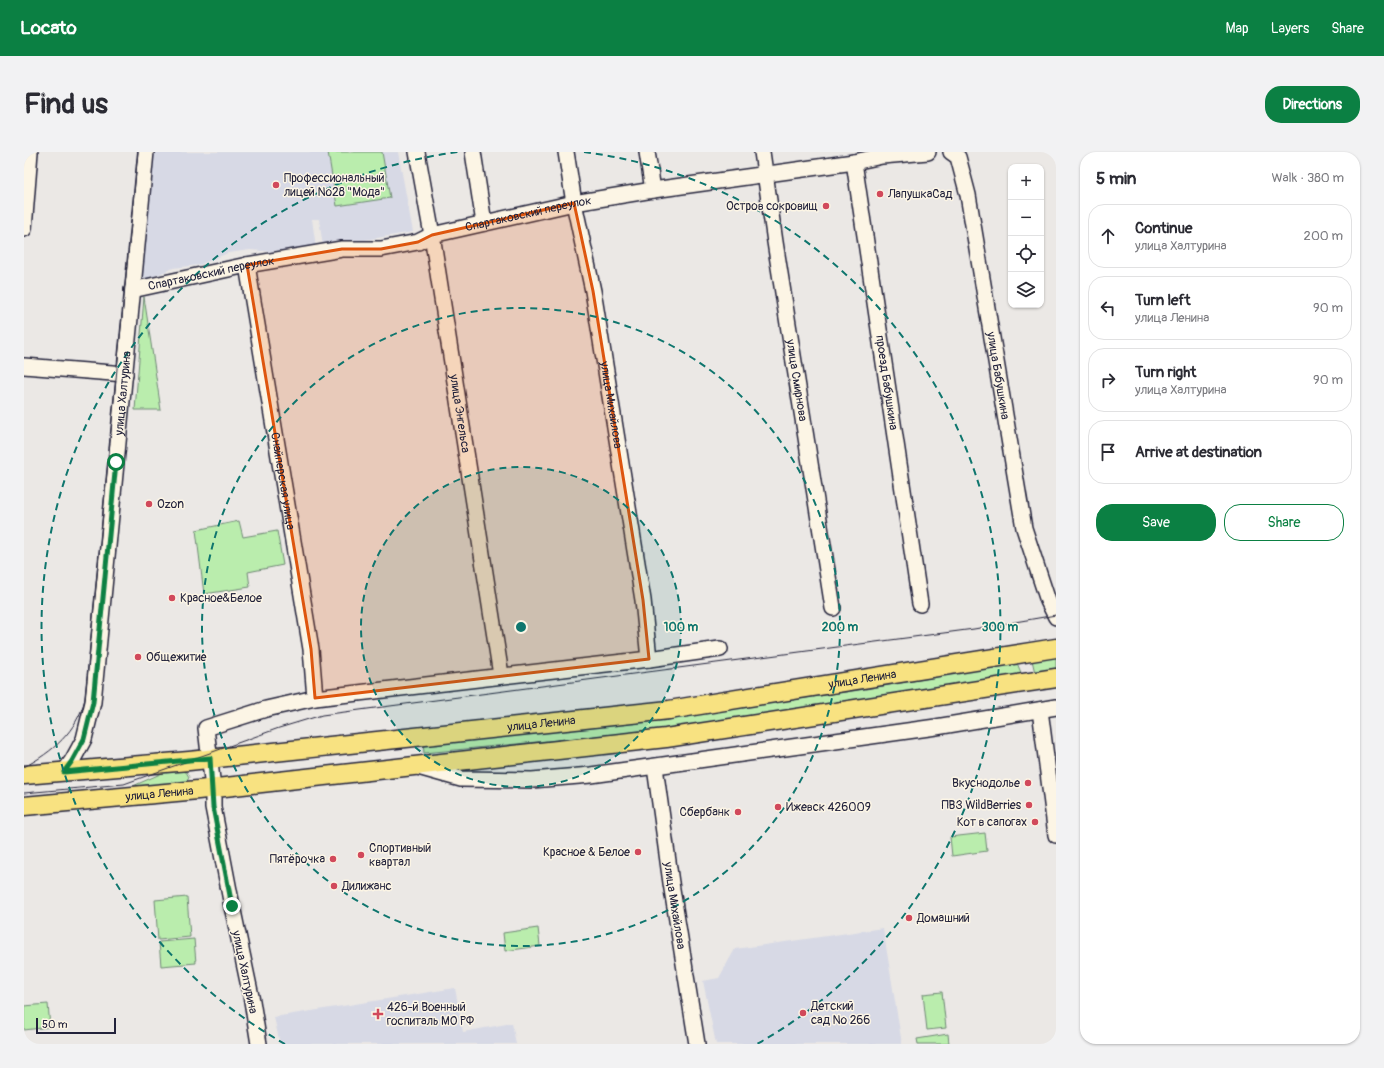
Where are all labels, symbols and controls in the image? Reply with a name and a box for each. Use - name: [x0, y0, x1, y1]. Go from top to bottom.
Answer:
- text: Locato: [20, 16, 77, 40]
- text: Map: [1226, 20, 1249, 37]
- text: Layers: [1271, 20, 1309, 37]
- text: Share: [1331, 20, 1364, 37]
- button: Directions: [1265, 86, 1360, 123]
- text: Find us: [24, 87, 108, 122]
- map controls: [1008, 164, 1044, 308]
- button: +: [1008, 164, 1044, 200]
- text: 5 min: [1096, 168, 1136, 189]
- text: Walk · 380 m: [1271, 170, 1344, 186]
- place label: Профессиональный лицей №28 "Мода": [284, 171, 385, 200]
- marker: Профессиональный лицей №28 "Мода": [271, 180, 281, 190]
- place label: ЛапушкаСад: [887, 187, 953, 202]
- marker: ЛапушкаСад: [875, 189, 885, 199]
- street label: Спартаковский переулок: [464, 193, 593, 235]
- place label: Остров сокровищ: [726, 199, 818, 214]
- button: −: [1008, 200, 1044, 236]
- marker: Остров сокровищ: [821, 201, 831, 211]
- text: Continue: [1135, 219, 1193, 238]
- icon: ahead: [1097, 225, 1119, 247]
- text: 200 m: [1304, 228, 1343, 244]
- button: locate: [1008, 236, 1044, 272]
- text: улица Халтурина: [1135, 238, 1227, 254]
- street label: Спартаковский переулок: [147, 254, 276, 294]
- button: layers: [1008, 272, 1044, 308]
- text: Turn left: [1135, 291, 1191, 310]
- icon: left: [1097, 297, 1119, 319]
- text: 90 m: [1313, 300, 1343, 316]
- text: улица Ленина: [1135, 310, 1209, 326]
- street label: улица Бабушкина: [983, 330, 1013, 421]
- street label: проезд Бабушкина: [872, 334, 901, 432]
- street label: улица Смирнова: [782, 337, 810, 423]
- street label: улица Халтурина: [112, 350, 135, 437]
- street label: улица Михайлова: [596, 359, 625, 450]
- text: Turn right: [1135, 363, 1196, 382]
- icon: right: [1097, 369, 1119, 391]
- street label: улица Энгельса: [446, 372, 473, 454]
- text: 90 m: [1313, 372, 1343, 388]
- text: улица Халтурина: [1135, 382, 1227, 398]
- street label: Снайперская улица: [267, 431, 298, 531]
- icon: arrive: [1097, 441, 1119, 463]
- text: Arrive at destination: [1135, 443, 1262, 462]
- route start: [107, 453, 125, 471]
- place label: Ozon: [157, 497, 184, 512]
- marker: Ozon: [144, 499, 154, 509]
- button: Save: [1096, 504, 1216, 541]
- button: Share: [1224, 504, 1344, 541]
- place label: Красное&Белое: [180, 591, 262, 606]
- marker: Красное&Белое: [167, 593, 177, 603]
- centre of rings: [514, 620, 528, 634]
- text: 100 m: [664, 620, 699, 635]
- text: 200 m: [822, 620, 859, 635]
- text: 300 m: [982, 620, 1019, 635]
- place label: Общежитие: [146, 650, 206, 665]
- marker: Общежитие: [133, 652, 143, 662]
- street label: улица Ленина: [826, 667, 898, 693]
- street label: улица Ленина: [506, 713, 577, 735]
- place label: Вкуснодолье: [952, 776, 1020, 791]
- marker: Вкуснодолье: [1023, 778, 1033, 788]
- street label: улица Ленина: [124, 783, 195, 805]
- place label: ПВЗ WildBerries: [941, 798, 1022, 813]
- place label: Ижевск 426009: [786, 800, 871, 815]
- marker: ПВЗ WildBerries: [1024, 800, 1034, 810]
- marker: Ижевск 426009: [773, 802, 783, 812]
- place label: Сбербанк: [679, 805, 730, 820]
- marker: Сбербанк: [733, 807, 743, 817]
- place label: Кот в сапогах: [957, 815, 1027, 830]
- marker: Кот в сапогах: [1030, 817, 1040, 827]
- place label: Спортивный квартал: [369, 841, 432, 870]
- place label: Красное & Белое: [543, 845, 630, 860]
- marker: Красное & Белое: [633, 847, 643, 857]
- marker: Спортивный квартал: [356, 850, 366, 860]
- place label: Пятёрочка: [270, 852, 325, 867]
- marker: Пятёрочка: [328, 854, 338, 864]
- street label: улица Михайлова: [660, 860, 689, 951]
- place label: Дилижанс: [341, 879, 392, 894]
- marker: Дилижанс: [329, 881, 339, 891]
- route end: [223, 897, 241, 915]
- place label: Домашний: [916, 911, 970, 926]
- marker: Домашний: [904, 913, 914, 923]
- street label: улица Халтурина: [228, 928, 261, 1015]
- place label: Детский сад № 266: [810, 999, 870, 1028]
- place label: 426-й Военный госпиталь МО РФ: [387, 1000, 474, 1029]
- marker: 426-й Военный госпиталь МО РФ: [372, 1008, 384, 1020]
- marker: Детский сад № 266: [798, 1008, 808, 1018]
- scale bar: [36, 1016, 116, 1035]
- text: 50 m: [42, 1018, 68, 1031]

